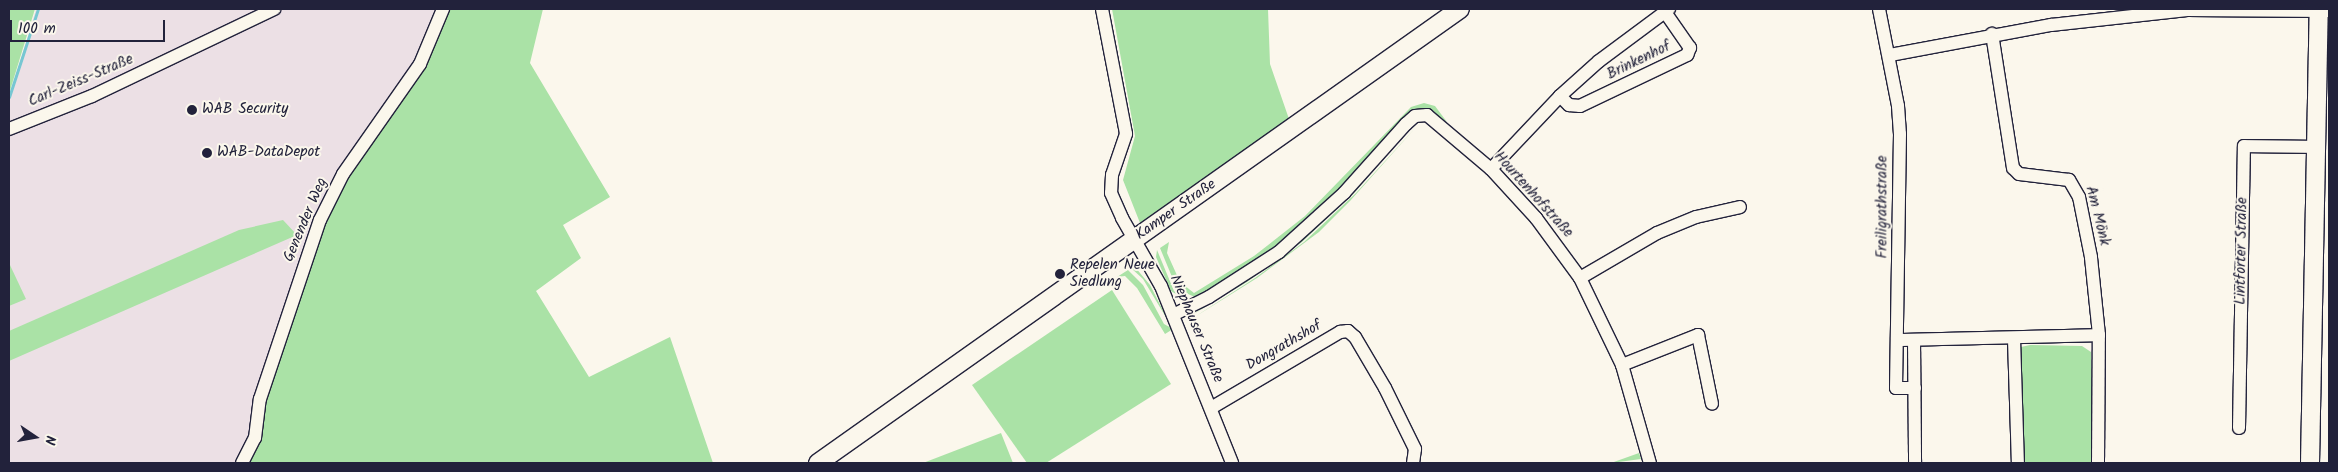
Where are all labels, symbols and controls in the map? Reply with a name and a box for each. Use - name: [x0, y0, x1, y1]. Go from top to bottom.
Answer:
- scale bar: [12, 10, 168, 42]
- text: 100 m: [18, 17, 56, 41]
- street label: Brinkenhof: [1604, 38, 1674, 84]
- street label: Carl-Zeiss-Straße: [26, 51, 136, 111]
- place label: WAB Security: [202, 101, 288, 119]
- marker: WAB Security: [186, 104, 198, 116]
- place label: WAB-DataDepot: [217, 144, 320, 162]
- marker: WAB-DataDepot: [201, 147, 213, 159]
- street label: Hourtenhofstraße: [1490, 148, 1576, 242]
- street label: Freiligrathstraße: [1874, 155, 1892, 259]
- street label: Genender Weg: [280, 175, 332, 265]
- street label: Kamper Straße: [1132, 176, 1220, 244]
- street label: Am Mönk: [2081, 184, 2113, 248]
- street label: Lintforter Straße: [2232, 197, 2252, 305]
- place label: Repelen Neue Siedlung: [1070, 256, 1155, 291]
- marker: Repelen Neue Siedlung: [1054, 268, 1066, 280]
- street label: Niephauser Straße: [1165, 272, 1227, 386]
- street label: Dongrathshof: [1243, 317, 1325, 375]
- north arrow: [10, 412, 60, 462]
- text: N: [38, 434, 61, 447]

